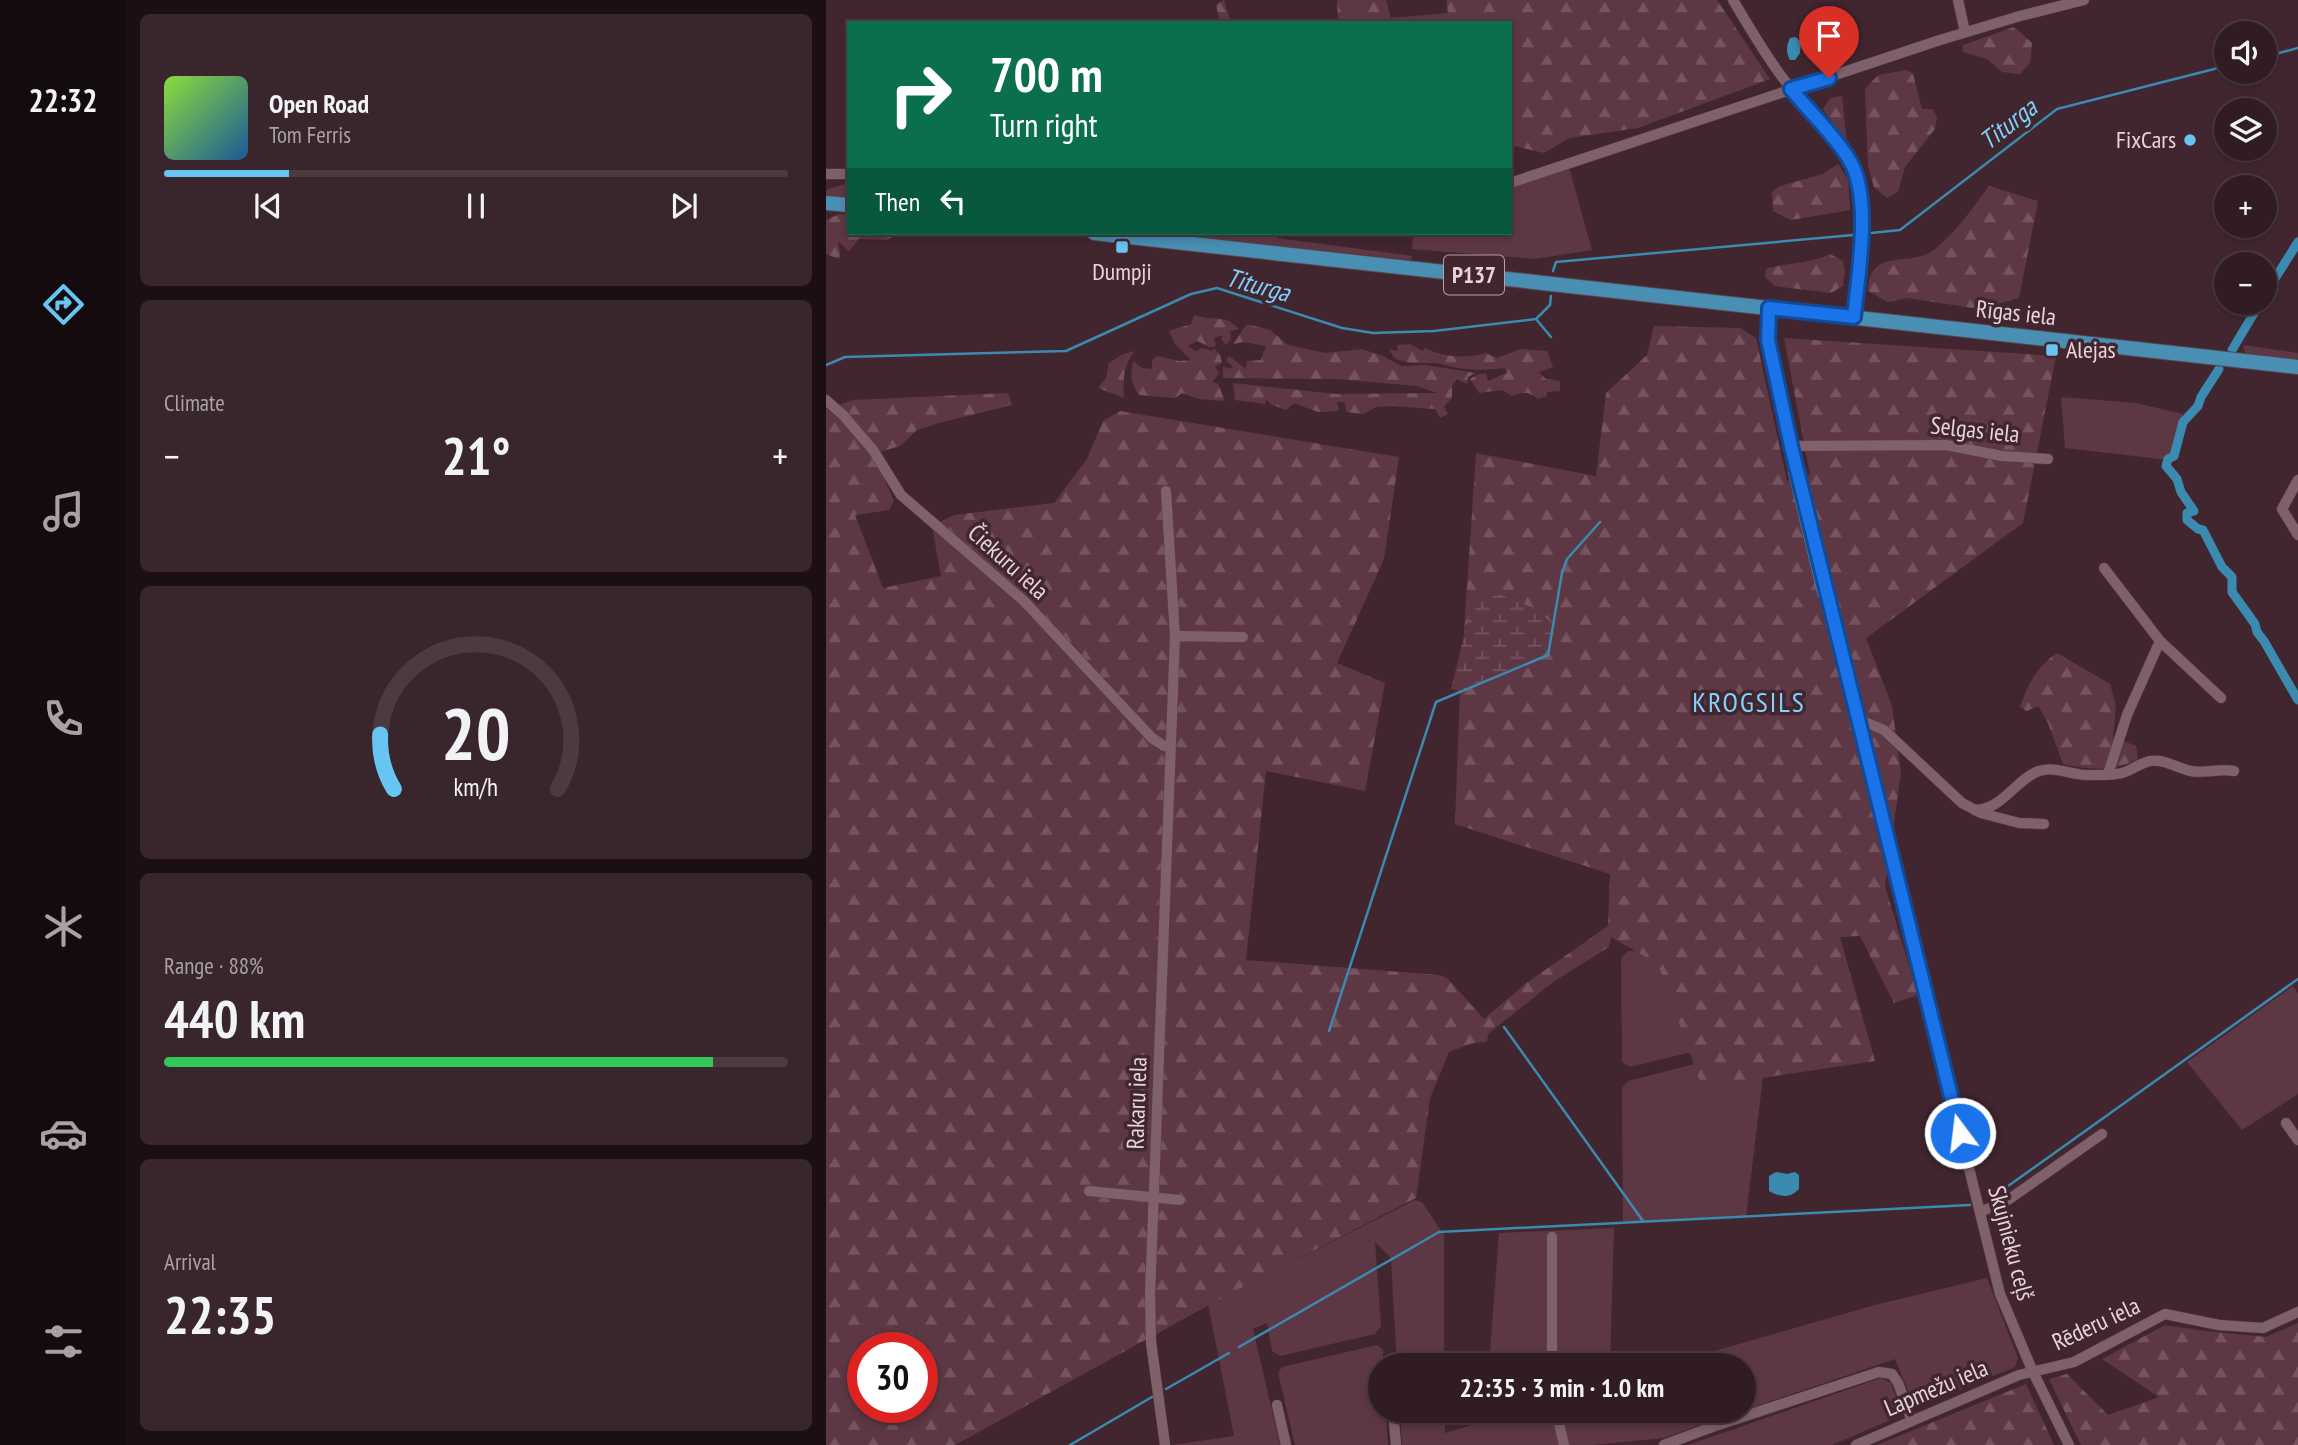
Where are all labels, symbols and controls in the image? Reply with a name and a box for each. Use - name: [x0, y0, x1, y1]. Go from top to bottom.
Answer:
- pin: [1799, 6, 1859, 78]
- icon: arrive: [1810, 17, 1848, 55]
- map controls: [2214, 21, 2277, 315]
- button: sound: [2214, 21, 2277, 84]
- text: 700 m: [990, 42, 1103, 106]
- icon: right: [875, 49, 966, 140]
- text: 22:32: [28, 79, 98, 121]
- text: Open Road: [269, 87, 369, 120]
- water label: Titurga: [1972, 90, 2045, 156]
- button: layers: [2214, 98, 2277, 161]
- text: Turn right: [990, 104, 1098, 146]
- text: Tom Ferris: [269, 120, 351, 149]
- place label: FixCars: [2116, 124, 2176, 155]
- marker: FixCars: [2182, 132, 2198, 148]
- button: +: [2214, 175, 2277, 238]
- icon: left: [934, 182, 972, 220]
- text: Then: [875, 185, 920, 218]
- icon: previous: [249, 187, 287, 225]
- icon: pause: [457, 187, 495, 225]
- icon: next: [665, 187, 703, 225]
- marker: Dumpji: [1114, 239, 1130, 255]
- button: −: [2214, 252, 2277, 315]
- place label: Dumpji: [1092, 256, 1152, 287]
- road number: P137: [1444, 256, 1504, 294]
- water label: Titurga: [1223, 260, 1295, 309]
- icon: directions: [39, 280, 88, 329]
- street label: Rīgas iela: [1975, 293, 2058, 332]
- place label: Alejas: [2066, 334, 2116, 365]
- marker: Alejas: [2044, 342, 2060, 358]
- text: Climate: [164, 388, 225, 417]
- street label: Selgas iela: [1929, 409, 2021, 450]
- text: 21°: [442, 422, 510, 489]
- text: −: [164, 431, 180, 480]
- text: +: [772, 431, 788, 480]
- icon: music: [39, 487, 88, 536]
- street label: Čiekuru iela: [961, 517, 1055, 606]
- district label: KROGSILS: [1692, 683, 1806, 720]
- text: 20: [441, 685, 511, 779]
- icon: phone: [39, 694, 88, 743]
- text: km/h: [454, 770, 498, 802]
- icon: climate: [39, 902, 88, 951]
- text: Range · 88%: [164, 951, 264, 980]
- text: 440 km: [164, 985, 305, 1052]
- street label: Rakaru iela: [1119, 1056, 1154, 1150]
- position arrow: [1923, 1096, 1997, 1170]
- icon: car: [39, 1109, 88, 1158]
- street label: Skujnieku ceļš: [1981, 1182, 2042, 1304]
- text: Arrival: [164, 1247, 216, 1276]
- text: 22:35: [164, 1281, 276, 1348]
- street label: Rēderu iela: [2047, 1290, 2145, 1357]
- icon: filters: [39, 1317, 88, 1366]
- speed limit sign: 30: [847, 1332, 938, 1423]
- street label: Lapmežu iela: [1879, 1352, 1992, 1423]
- text: 22:35 · 3 min · 1.0 km: [1460, 1371, 1664, 1404]

